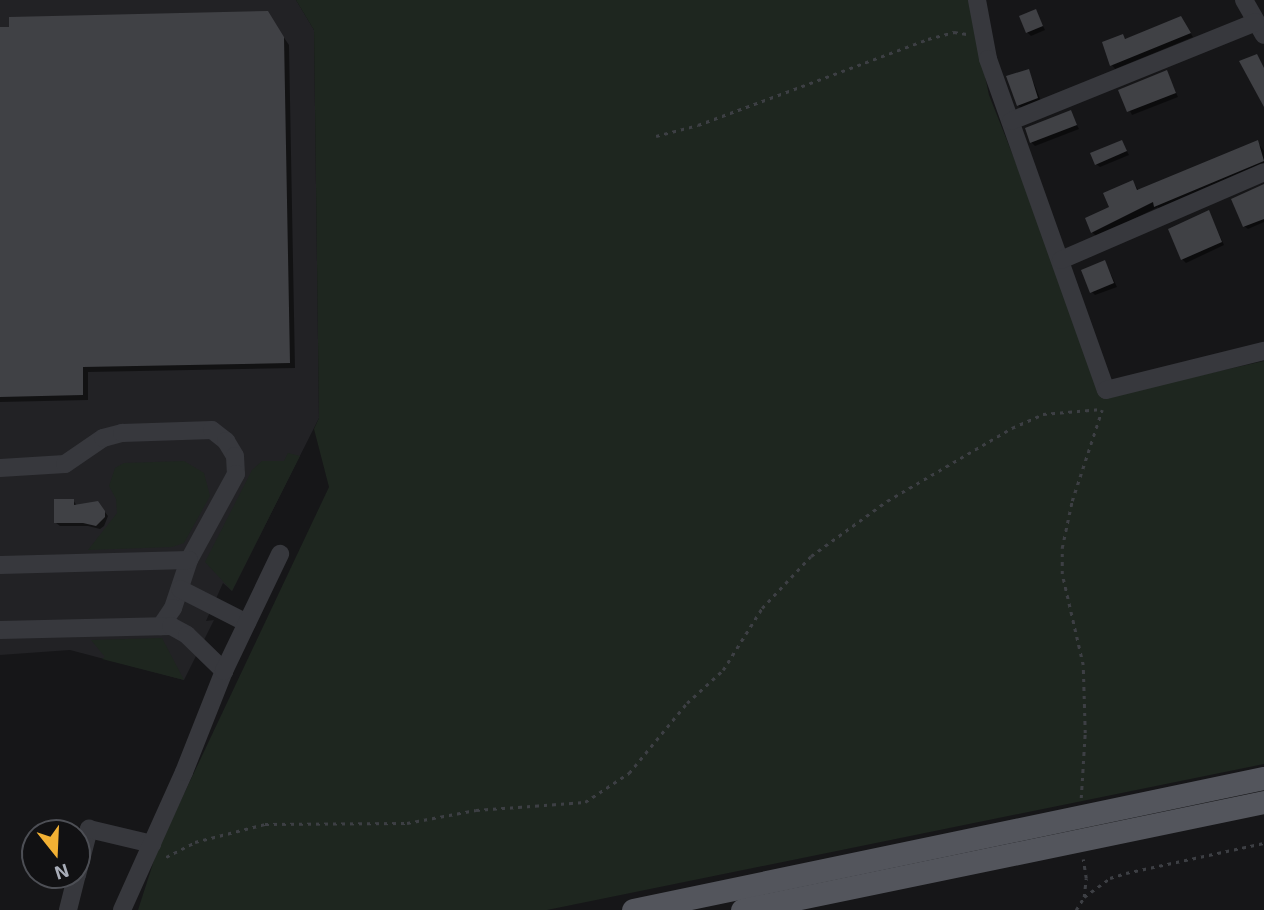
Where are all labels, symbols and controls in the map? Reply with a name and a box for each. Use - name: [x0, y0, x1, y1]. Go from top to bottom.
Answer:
- north arrow: [21, 819, 91, 889]
- text: N: [52, 859, 72, 886]

